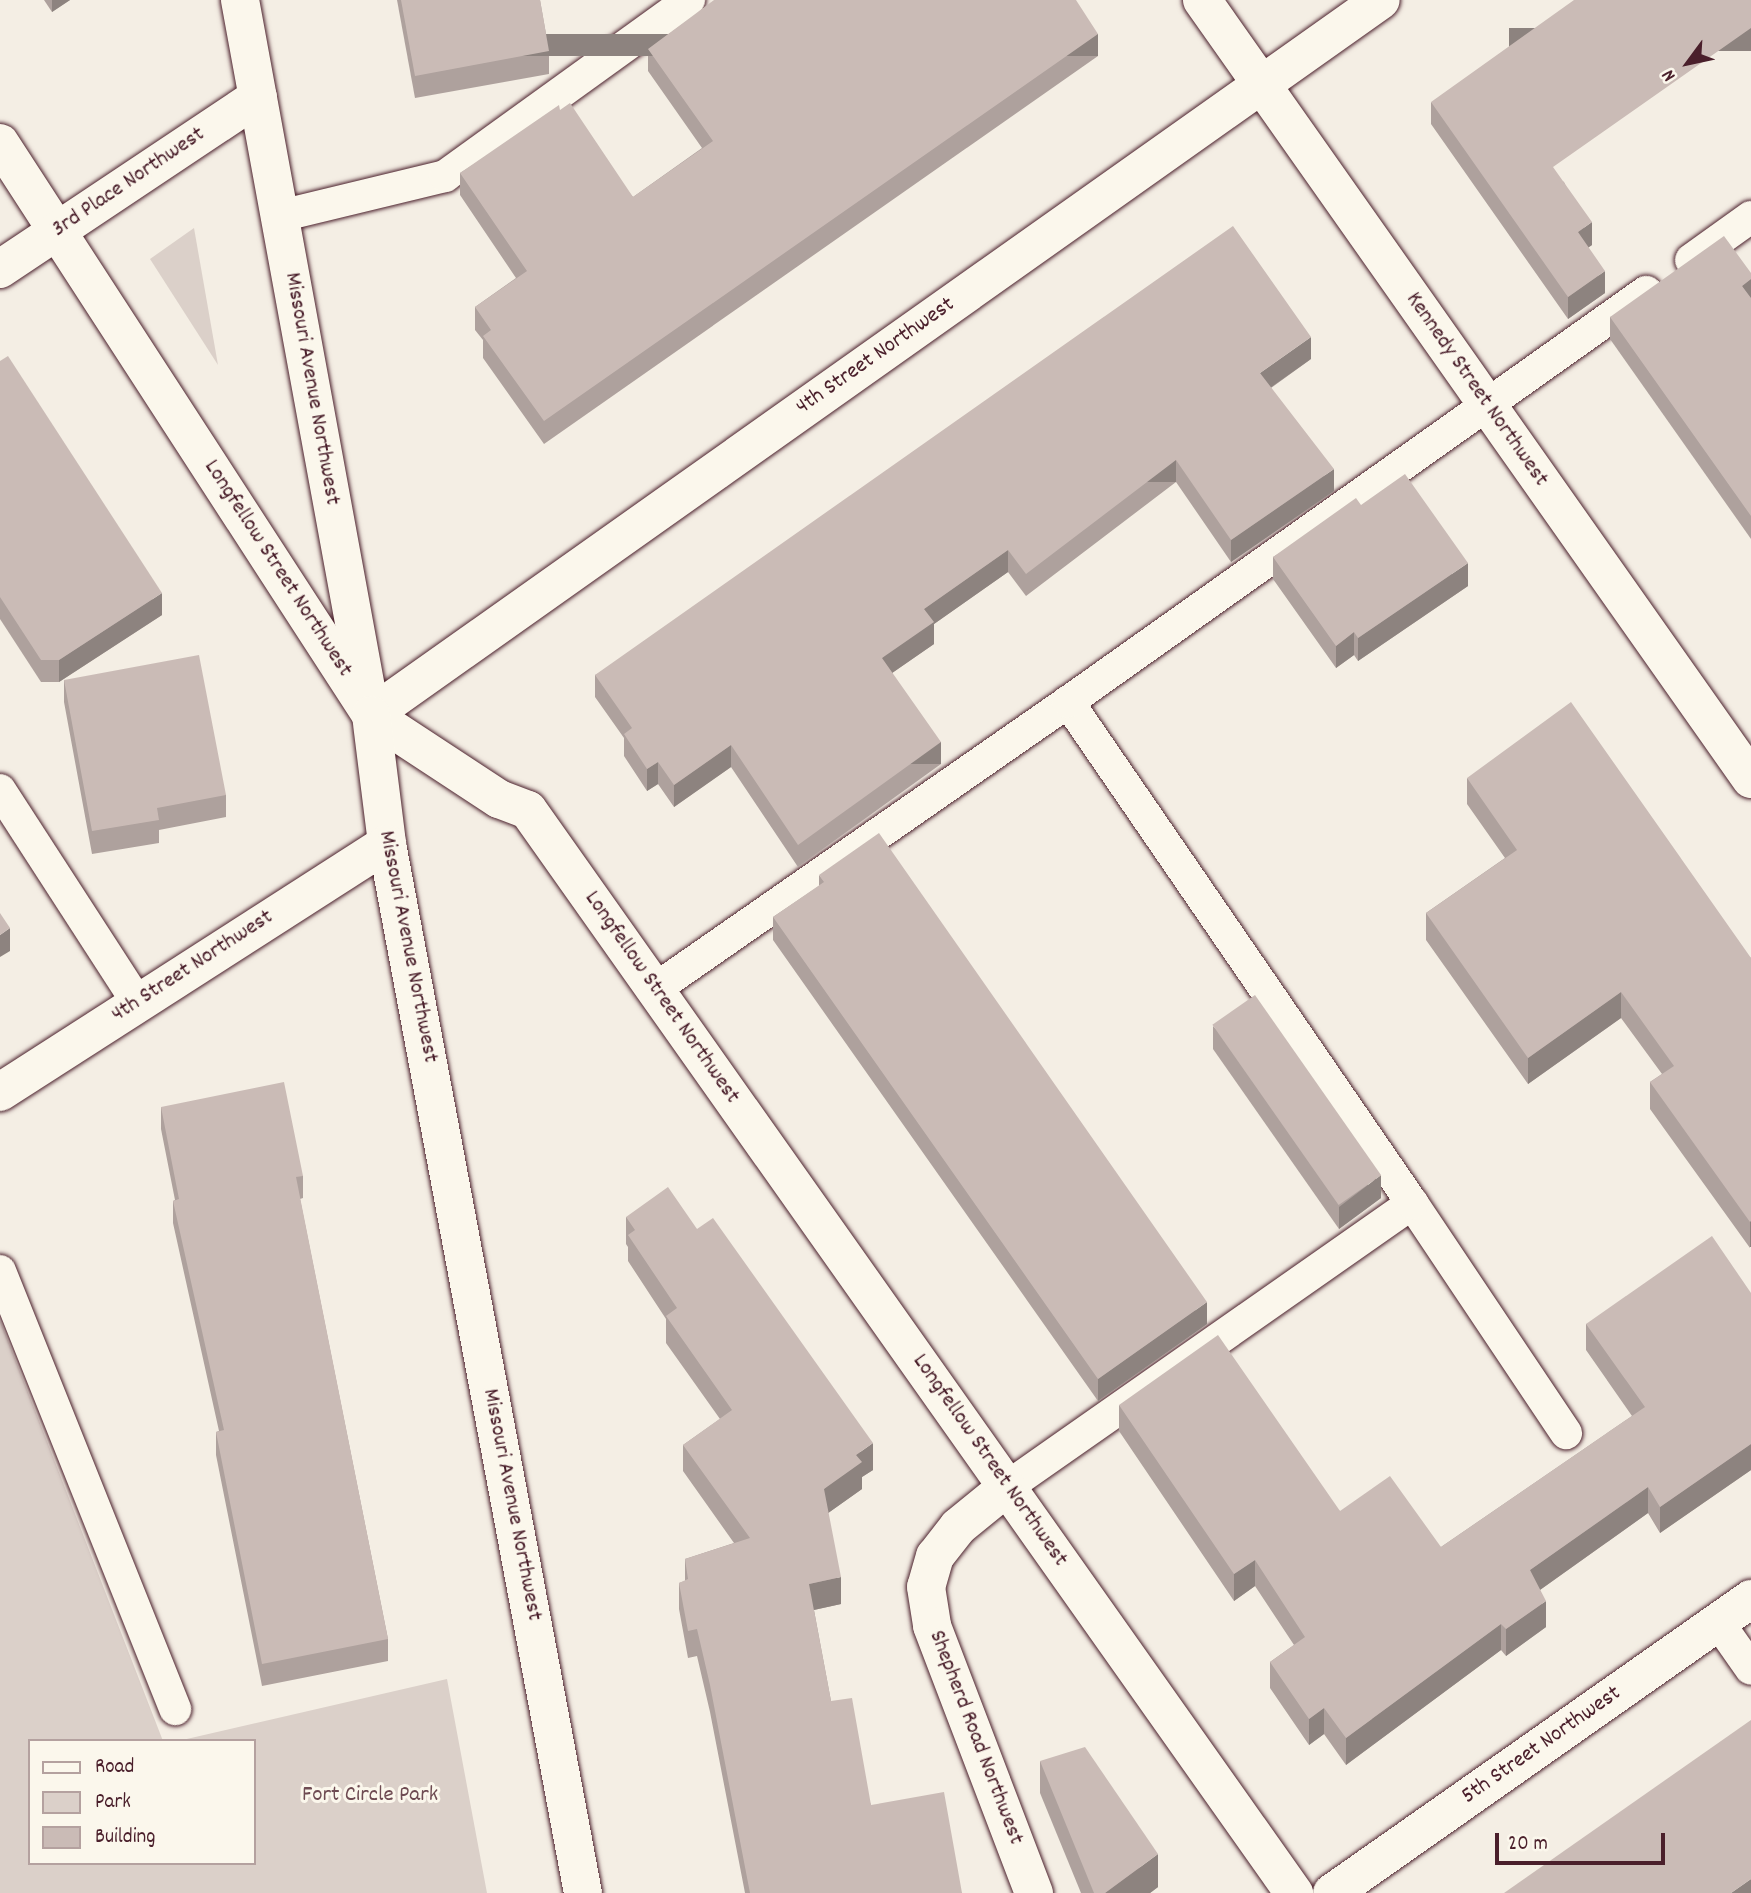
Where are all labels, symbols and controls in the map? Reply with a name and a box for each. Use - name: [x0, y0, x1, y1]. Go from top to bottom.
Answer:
- north arrow: [1653, 28, 1723, 98]
- text: N: [1656, 63, 1684, 86]
- street label: 3rd Place Northwest: [47, 122, 211, 244]
- street label: Missouri Avenue Northwest: [277, 271, 345, 507]
- street label: Kennedy Street Northwest: [1398, 288, 1554, 492]
- street label: 4th Street Northwest: [791, 292, 961, 422]
- street label: Longfellow Street Northwest: [196, 455, 358, 683]
- street label: Missouri Avenue Northwest: [371, 829, 443, 1065]
- street label: Longfellow Street Northwest: [577, 886, 745, 1110]
- street label: 4th Street Northwest: [107, 904, 279, 1030]
- street label: Longfellow Street Northwest: [905, 1349, 1073, 1573]
- street label: Missouri Avenue Northwest: [475, 1387, 547, 1623]
- street label: Shepherd Road Northwest: [921, 1627, 1029, 1849]
- street label: 5th Street Northwest: [1457, 1681, 1627, 1811]
- legend: [28, 1739, 256, 1865]
- text: Road: [95, 1753, 134, 1783]
- park label: Fort Circle Park: [302, 1782, 438, 1810]
- text: Park: [95, 1788, 131, 1818]
- scale bar: [1499, 1820, 1669, 1864]
- text: Building: [95, 1823, 155, 1853]
- text: 20 m: [1508, 1830, 1548, 1860]

